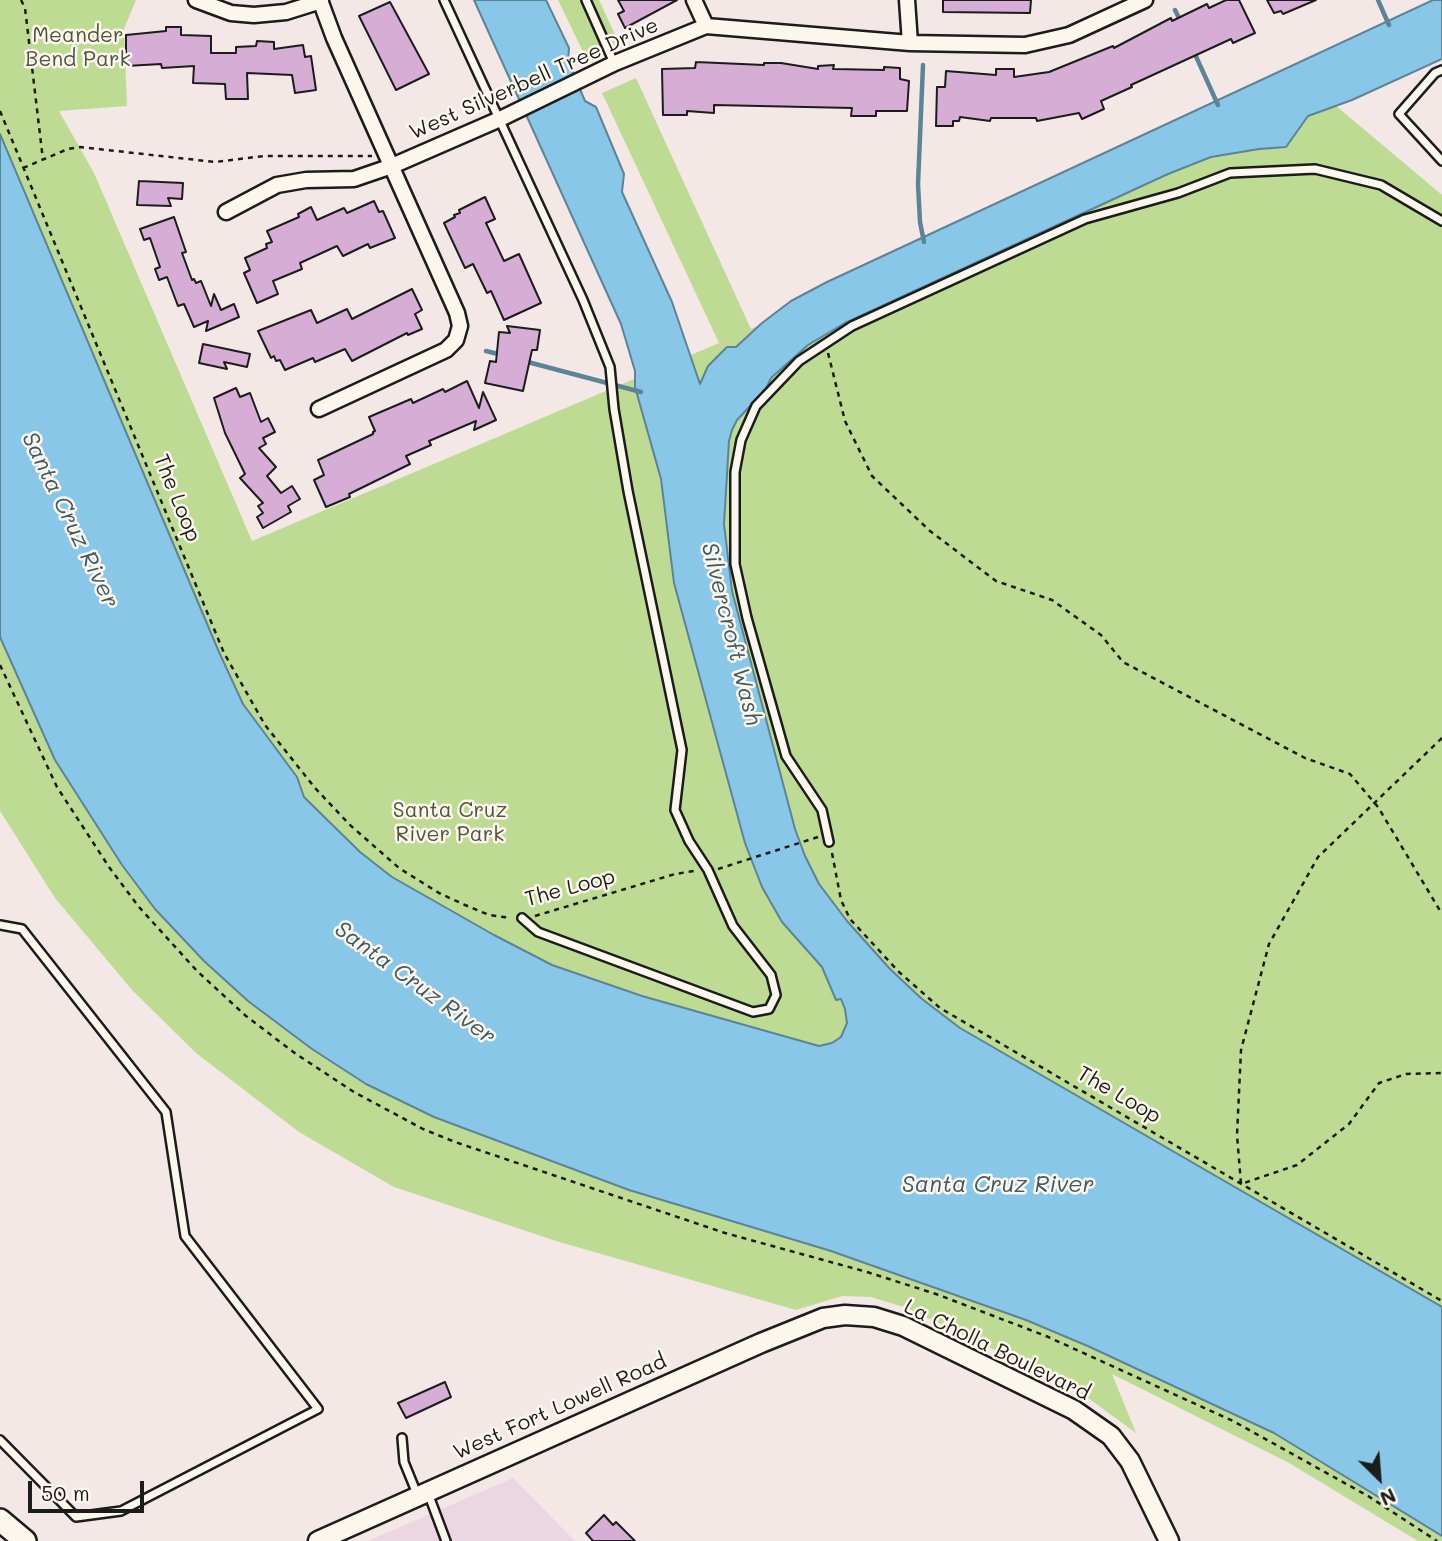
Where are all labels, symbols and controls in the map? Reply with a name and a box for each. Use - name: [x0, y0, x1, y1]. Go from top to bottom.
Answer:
- street label: West Silverbell Tree Drive: [406, 13, 662, 145]
- park label: Meander Bend Park: [25, 23, 131, 73]
- water label: Santa Cruz River: [15, 428, 125, 612]
- street label: The Loop: [148, 451, 206, 545]
- water label: Silvercroft Wash: [695, 540, 767, 728]
- park label: Santa Cruz River Park: [393, 798, 507, 848]
- street label: The Loop: [522, 864, 618, 912]
- water label: Santa Cruz River: [329, 915, 501, 1051]
- street label: The Loop: [1073, 1061, 1165, 1129]
- water label: Santa Cruz River: [902, 1171, 1094, 1199]
- street label: La Cholla Boulevard: [900, 1294, 1094, 1406]
- street label: West Fort Lowell Road: [450, 1349, 670, 1465]
- north arrow: [1344, 1443, 1414, 1513]
- scale bar: [32, 1468, 147, 1512]
- text: 50 m: [41, 1479, 90, 1506]
- text: N: [1376, 1483, 1400, 1512]

